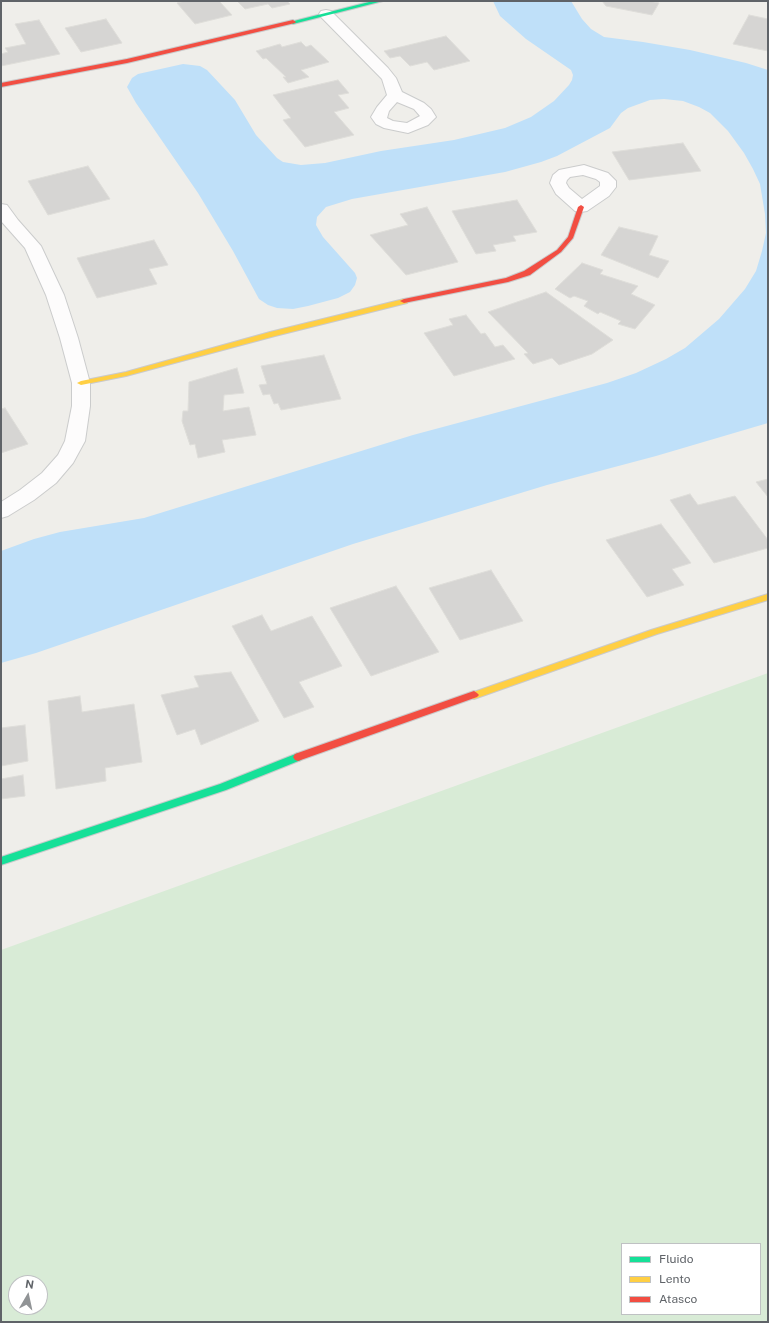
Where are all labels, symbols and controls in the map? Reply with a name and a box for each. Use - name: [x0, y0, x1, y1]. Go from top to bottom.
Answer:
- legend: [621, 1243, 761, 1315]
- text: Fluido: [659, 1252, 694, 1266]
- text: Lento: [659, 1272, 690, 1286]
- north arrow: [8, 1275, 48, 1315]
- text: N: [25, 1278, 35, 1291]
- text: Atasco: [659, 1292, 697, 1306]

